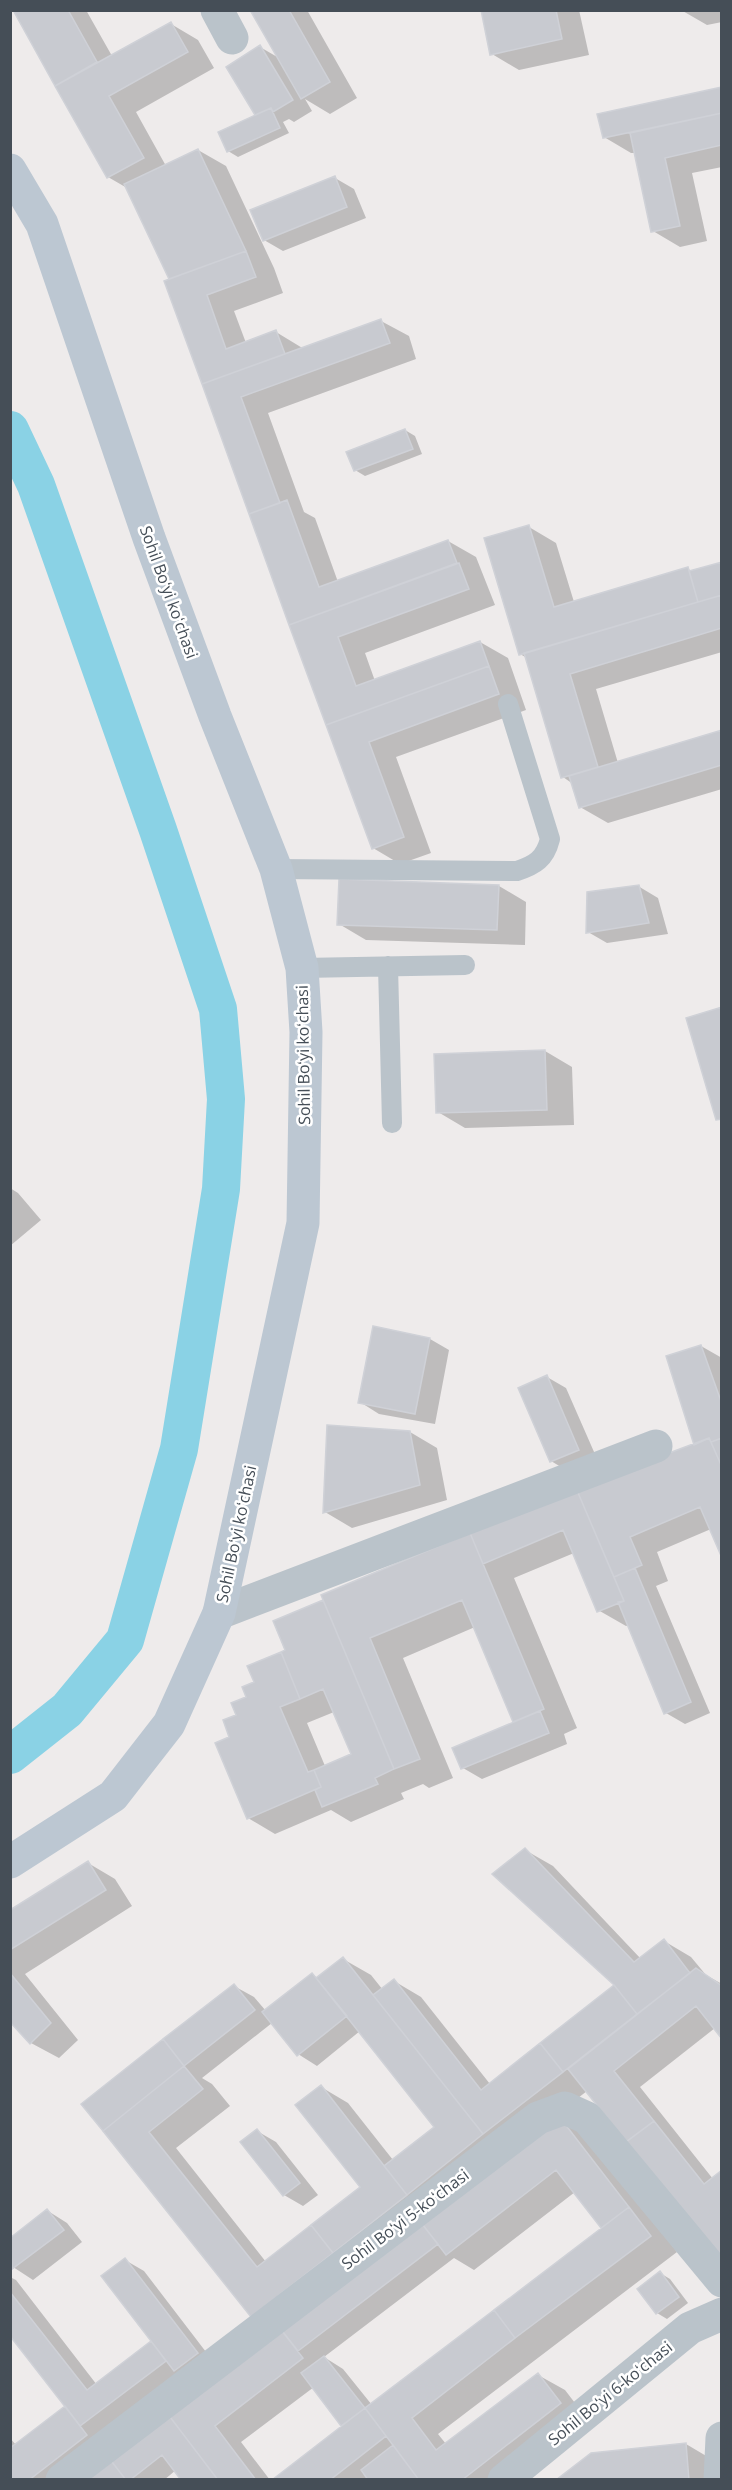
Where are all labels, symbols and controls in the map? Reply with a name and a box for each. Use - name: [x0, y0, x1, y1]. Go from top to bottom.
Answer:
- street label: Sohil Boʻyi koʻchasi: [135, 523, 203, 661]
- street label: Sohil Boʻyi koʻchasi: [291, 985, 315, 1125]
- street label: Sohil Boʻyi koʻchasi: [211, 1463, 261, 1605]
- street label: Sohil Boʻyi 5-koʻchasi: [337, 2164, 473, 2274]
- street label: Sohil Boʻyi 6-koʻchasi: [543, 2336, 677, 2450]

